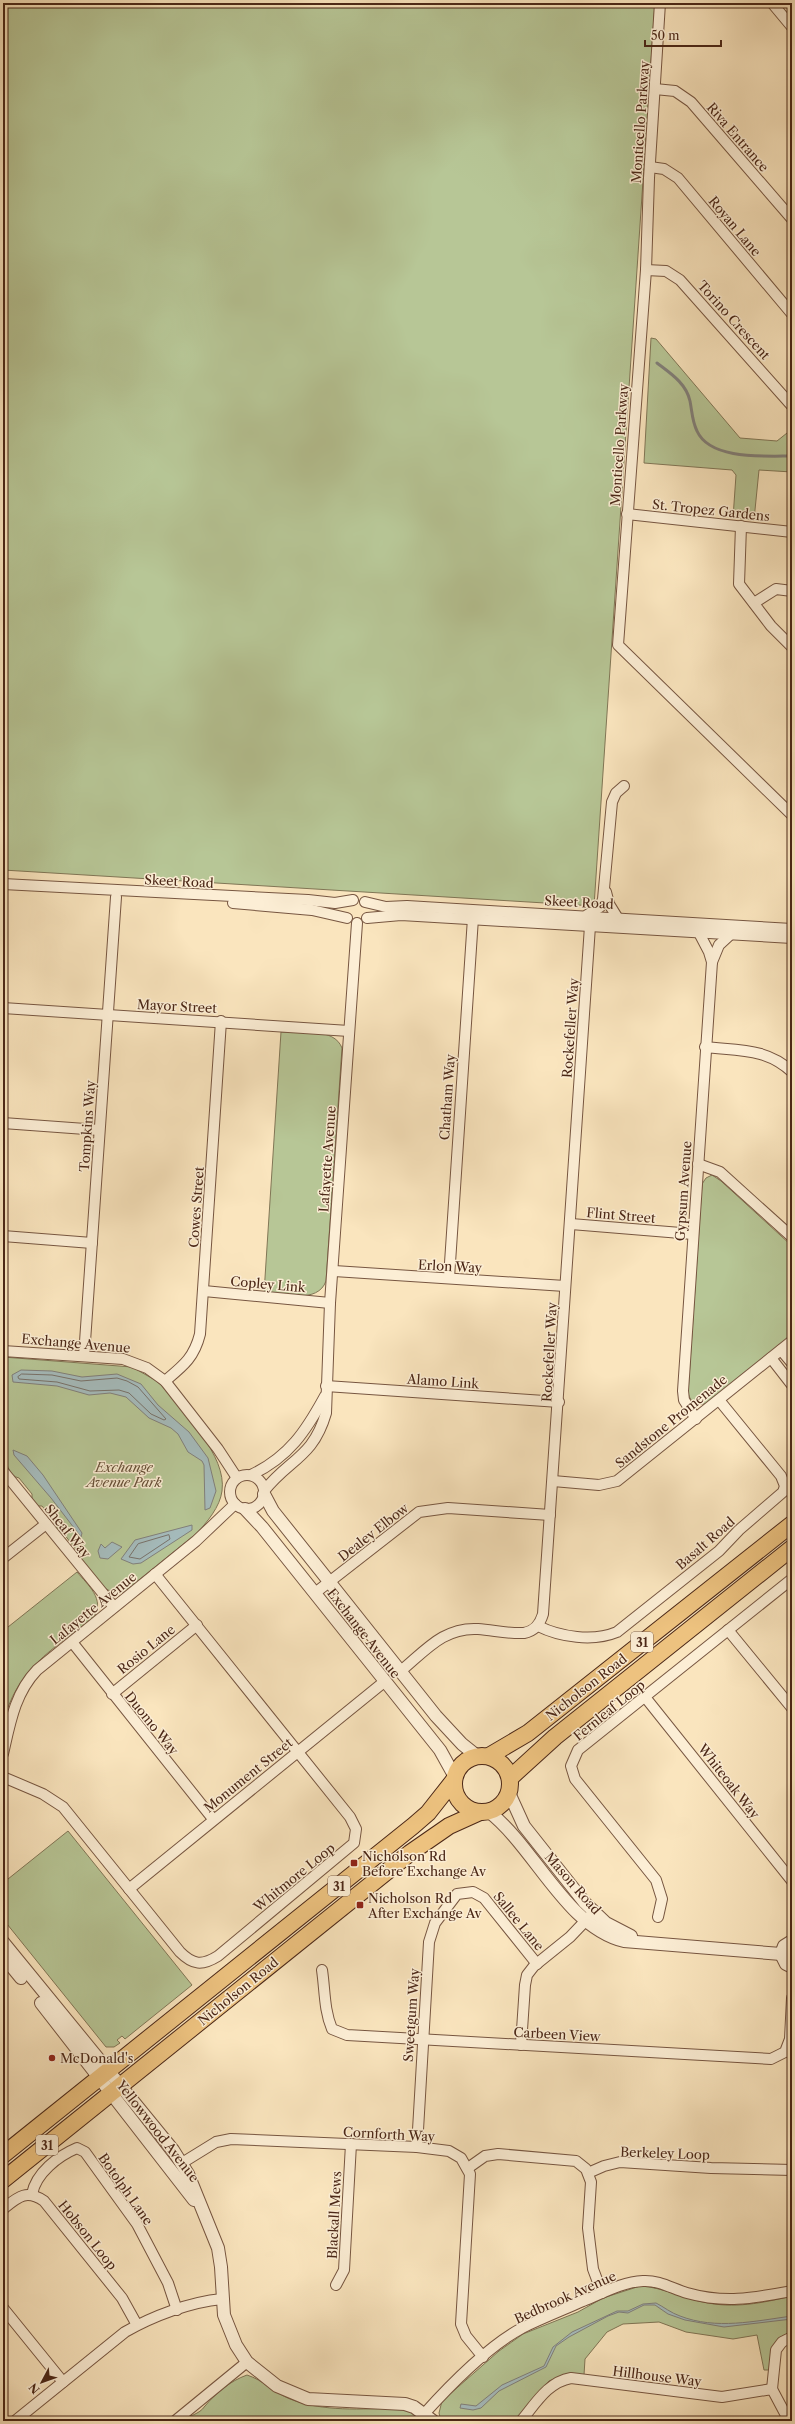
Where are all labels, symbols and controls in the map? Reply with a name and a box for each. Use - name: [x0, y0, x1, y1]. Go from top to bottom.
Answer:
- scale bar: [645, 22, 721, 48]
- text: 50 m: [651, 28, 680, 43]
- street label: Monticello Parkway: [628, 59, 652, 184]
- street label: Riva Entrance: [704, 99, 772, 175]
- street label: Royan Lane: [705, 193, 765, 259]
- street label: Torino Crescent: [694, 277, 774, 363]
- street label: Monticello Parkway: [607, 382, 631, 507]
- street label: St. Tropez Gardens: [651, 496, 771, 524]
- street label: Skeet Road: [144, 871, 214, 891]
- street label: Skeet Road: [544, 892, 614, 912]
- street label: Rockefeller Way: [559, 977, 582, 1079]
- street label: Mayor Street: [137, 996, 218, 1016]
- street label: Chatham Way: [436, 1053, 458, 1141]
- street label: Tompkins Way: [76, 1079, 98, 1172]
- street label: Lafayette Avenue: [315, 1105, 339, 1213]
- street label: Gypsum Avenue: [672, 1140, 694, 1242]
- street label: Cowes Street: [185, 1165, 207, 1248]
- street label: Flint Street: [586, 1204, 657, 1226]
- street label: Erlon Way: [418, 1256, 483, 1276]
- street label: Copley Link: [230, 1273, 307, 1295]
- street label: Rockefeller Way: [538, 1301, 560, 1402]
- street label: Exchange Avenue: [21, 1330, 131, 1356]
- street label: Alamo Link: [406, 1370, 480, 1392]
- street label: Sandstone Promenade: [612, 1371, 730, 1471]
- park label: Exchange Avenue Park: [84, 1459, 162, 1490]
- street label: Dealey Elbow: [335, 1499, 412, 1564]
- street label: Sheaf Way: [41, 1501, 95, 1562]
- street label: Basalt Road: [672, 1513, 738, 1573]
- street label: Lafayette Avenue: [47, 1568, 139, 1648]
- street label: Exchange Avenue: [324, 1585, 404, 1681]
- street label: Rosio Lane: [114, 1621, 178, 1677]
- road number: 31: [631, 1632, 653, 1652]
- street label: Nicholson Road: [542, 1650, 630, 1724]
- street label: Fernleaf Loop: [570, 1676, 648, 1744]
- street label: Duomo Way: [122, 1688, 183, 1758]
- street label: Monument Street: [200, 1734, 296, 1816]
- street label: Whiteoak Way: [694, 1740, 764, 1822]
- street label: Whitmore Loop: [249, 1839, 338, 1915]
- place label: Nicholson Rd Before Exchange Av: [362, 1848, 487, 1879]
- street label: Mason Road: [542, 1849, 604, 1917]
- marker: Nicholson Rd Before Exchange Av: [349, 1858, 359, 1868]
- road number: 31: [328, 1876, 350, 1896]
- street label: Sallee Lane: [490, 1888, 548, 1954]
- place label: Nicholson Rd After Exchange Av: [367, 1890, 483, 1921]
- marker: Nicholson Rd After Exchange Av: [355, 1900, 365, 1910]
- street label: Nicholson Road: [195, 1954, 281, 2028]
- street label: Sweetgum Way: [400, 1967, 422, 2062]
- street label: Carbeen View: [513, 2024, 601, 2044]
- place label: McDonald's: [60, 2050, 134, 2066]
- marker: McDonald's: [47, 2053, 57, 2063]
- street label: Yellowwood Avenue: [113, 2076, 203, 2185]
- street label: Cornforth Way: [343, 2124, 436, 2144]
- road number: 31: [36, 2135, 58, 2155]
- street label: Berkeley Loop: [620, 2143, 710, 2163]
- street label: Botolph Lane: [95, 2150, 157, 2228]
- street label: Blackall Mews: [324, 2170, 344, 2259]
- street label: Hobson Loop: [55, 2197, 121, 2273]
- street label: Bedbrook Avenue: [512, 2267, 618, 2327]
- north arrow: [22, 2362, 62, 2402]
- street label: Hillhouse Way: [612, 2363, 703, 2389]
- text: N: [26, 2380, 43, 2397]

